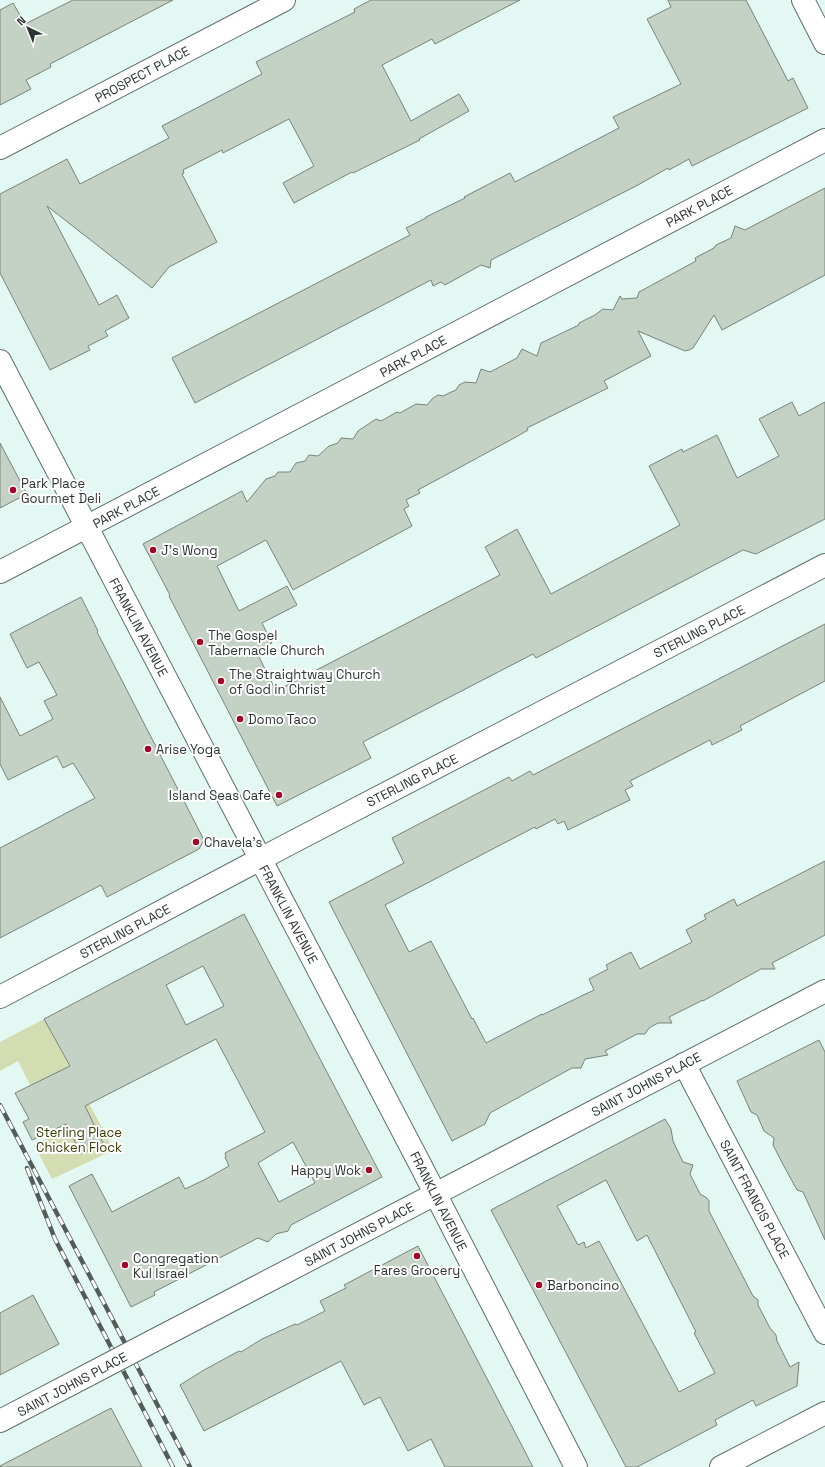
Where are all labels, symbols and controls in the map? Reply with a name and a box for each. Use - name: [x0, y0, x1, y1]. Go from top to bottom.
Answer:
- north arrow: [8, 8, 48, 48]
- text: N: [14, 13, 29, 28]
- street label: PROSPECT PLACE: [92, 42, 193, 107]
- street label: PARK PLACE: [663, 182, 736, 231]
- street label: PARK PLACE: [377, 332, 450, 381]
- place label: Park Place Gourmet Deli: [21, 475, 101, 507]
- street label: PARK PLACE: [90, 483, 163, 532]
- marker: Park Place Gourmet Deli: [8, 485, 18, 495]
- place label: J's Wong: [161, 542, 218, 559]
- marker: J's Wong: [148, 545, 158, 555]
- street label: FRANKLIN AVENUE: [105, 575, 172, 680]
- street label: STERLING PLACE: [651, 601, 748, 662]
- place label: The Gospel Tabernacle Church: [208, 627, 325, 659]
- marker: The Gospel Tabernacle Church: [195, 637, 205, 647]
- place label: The Straightway Church of God in Christ: [229, 666, 381, 698]
- marker: The Straightway Church of God in Christ: [216, 676, 226, 686]
- place label: Domo Taco: [248, 711, 317, 728]
- marker: Domo Taco: [235, 714, 245, 724]
- place label: Arise Yoga: [156, 741, 221, 758]
- marker: Arise Yoga: [143, 744, 153, 754]
- street label: STERLING PLACE: [364, 750, 461, 811]
- place label: Island Seas Cafe: [169, 787, 271, 804]
- marker: Island Seas Cafe: [274, 790, 284, 800]
- place label: Chavela's: [204, 834, 262, 851]
- marker: Chavela's: [191, 837, 201, 847]
- street label: FRANKLIN AVENUE: [255, 862, 322, 967]
- street label: STERLING PLACE: [77, 900, 173, 962]
- street label: SAINT JOHNS PLACE: [588, 1048, 704, 1121]
- park label: Sterling Place Chicken Flock: [36, 1124, 122, 1156]
- street label: SAINT FRANCIS PLACE: [716, 1137, 793, 1262]
- street label: FRANKLIN AVENUE: [406, 1149, 471, 1254]
- place label: Happy Wok: [291, 1162, 361, 1179]
- marker: Happy Wok: [364, 1165, 374, 1175]
- street label: SAINT JOHNS PLACE: [301, 1198, 417, 1271]
- place label: Congregation Kul Israel: [133, 1250, 219, 1282]
- marker: Fares Grocery: [412, 1251, 422, 1261]
- marker: Congregation Kul Israel: [120, 1260, 130, 1270]
- place label: Fares Grocery: [374, 1262, 460, 1279]
- place label: Barboncino: [547, 1277, 619, 1294]
- marker: Barboncino: [534, 1280, 544, 1290]
- street label: SAINT JOHNS PLACE: [14, 1348, 130, 1421]

